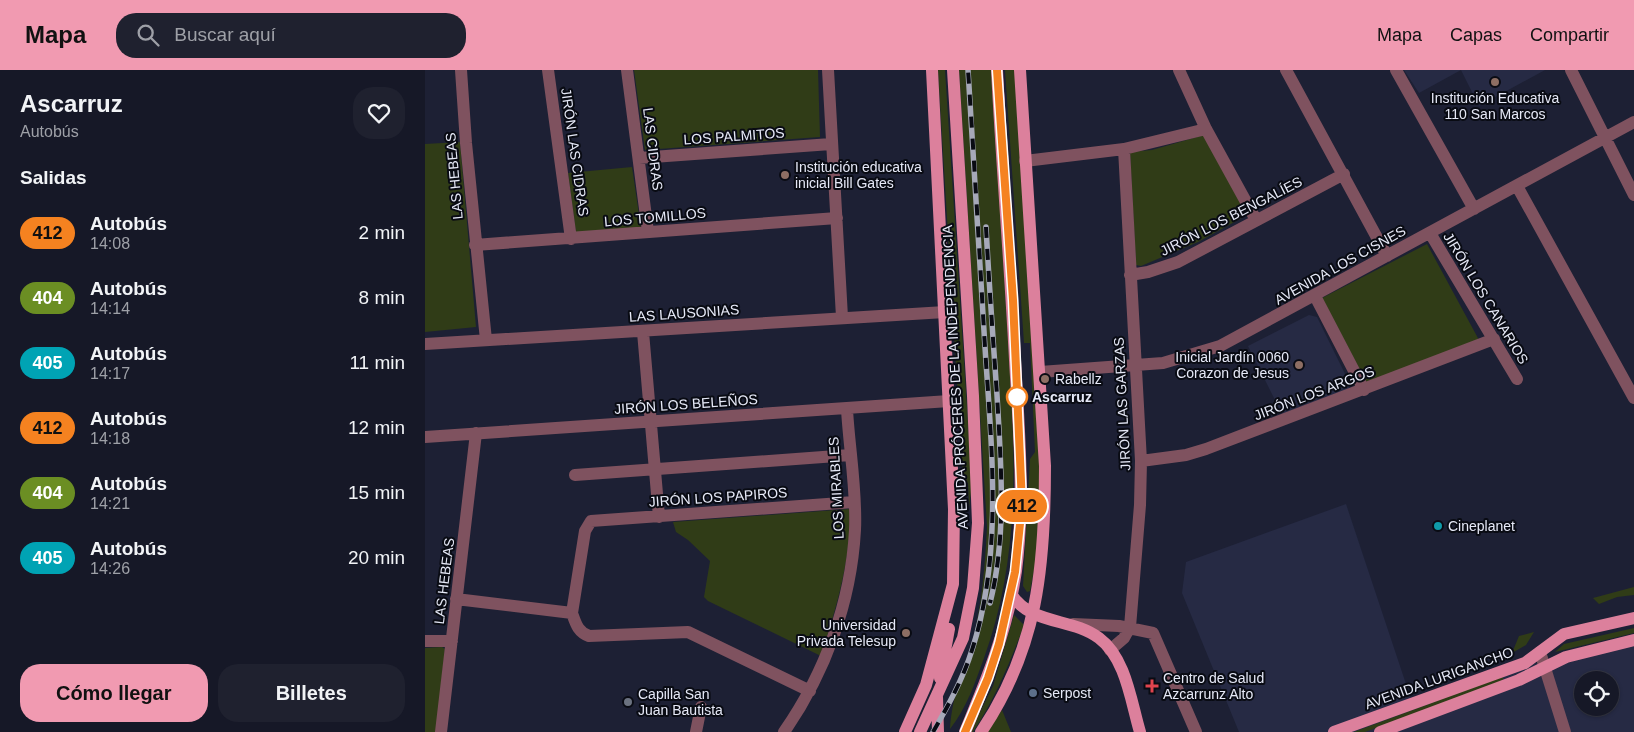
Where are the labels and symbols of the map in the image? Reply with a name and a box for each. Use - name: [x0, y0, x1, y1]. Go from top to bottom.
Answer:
- marker: Institución Educativa 110 San Marcos: [1489, 76, 1501, 88]
- street label: JIRÓN LAS CIDRAS: [558, 87, 592, 217]
- place label: Institución Educativa 110 San Marcos: [1431, 90, 1559, 122]
- street label: LAS CIDRAS: [640, 107, 666, 191]
- street label: LOS PALMITOS: [683, 124, 785, 148]
- street label: LAS HEBEAS: [442, 132, 466, 220]
- place label: Institución educativa inicial Bill Gates: [795, 159, 922, 191]
- marker: Institución educativa inicial Bill Gates: [779, 169, 791, 181]
- street label: JIRÓN LOS BENGALÍES: [1157, 173, 1305, 259]
- street label: LOS TOMILLOS: [603, 205, 707, 229]
- street label: AVENIDA LOS CISNES: [1272, 222, 1408, 308]
- street label: AVENIDA PRÓCERES DE LA INDEPENDENCIA: [939, 224, 971, 530]
- street label: JIRÓN LOS CANARIOS: [1440, 229, 1532, 367]
- street label: LAS LAUSONIAS: [628, 301, 740, 325]
- street label: JIRÓN LAS GARZAS: [1111, 337, 1133, 471]
- place label: Inicial Jardín 0060 Corazon de Jesus: [1175, 349, 1289, 381]
- marker: Inicial Jardín 0060 Corazon de Jesus: [1293, 359, 1305, 371]
- street label: JIRÓN LOS ARGOS: [1252, 363, 1376, 423]
- place label: Rabellz: [1055, 371, 1102, 387]
- marker: Rabellz: [1039, 373, 1051, 385]
- marker: Ascarruz: [1006, 386, 1028, 408]
- place label: Ascarruz: [1032, 389, 1092, 405]
- street label: JIRÓN LOS BELEÑOS: [614, 391, 758, 417]
- street label: LOS MIRABLES: [825, 436, 847, 540]
- street label: JIRÓN LOS PAPIROS: [648, 484, 788, 510]
- line badge: 412: [993, 490, 1051, 522]
- place label: Cineplanet: [1448, 518, 1515, 534]
- marker: Cineplanet: [1432, 520, 1444, 532]
- street label: LAS HEBEAS: [431, 537, 457, 625]
- place label: Universidad Privada Telesup: [797, 617, 896, 649]
- marker: Universidad Privada Telesup: [900, 627, 912, 639]
- street label: AVENIDA LURIGANCHO: [1363, 644, 1516, 712]
- place label: Centro de Salud Azcarrunz Alto: [1163, 670, 1264, 702]
- marker: Centro de Salud Azcarrunz Alto: [1145, 679, 1159, 693]
- place label: Serpost: [1043, 685, 1091, 701]
- place label: Capilla San Juan Bautista: [638, 686, 723, 718]
- marker: Serpost: [1027, 687, 1039, 699]
- marker: Capilla San Juan Bautista: [622, 696, 634, 708]

